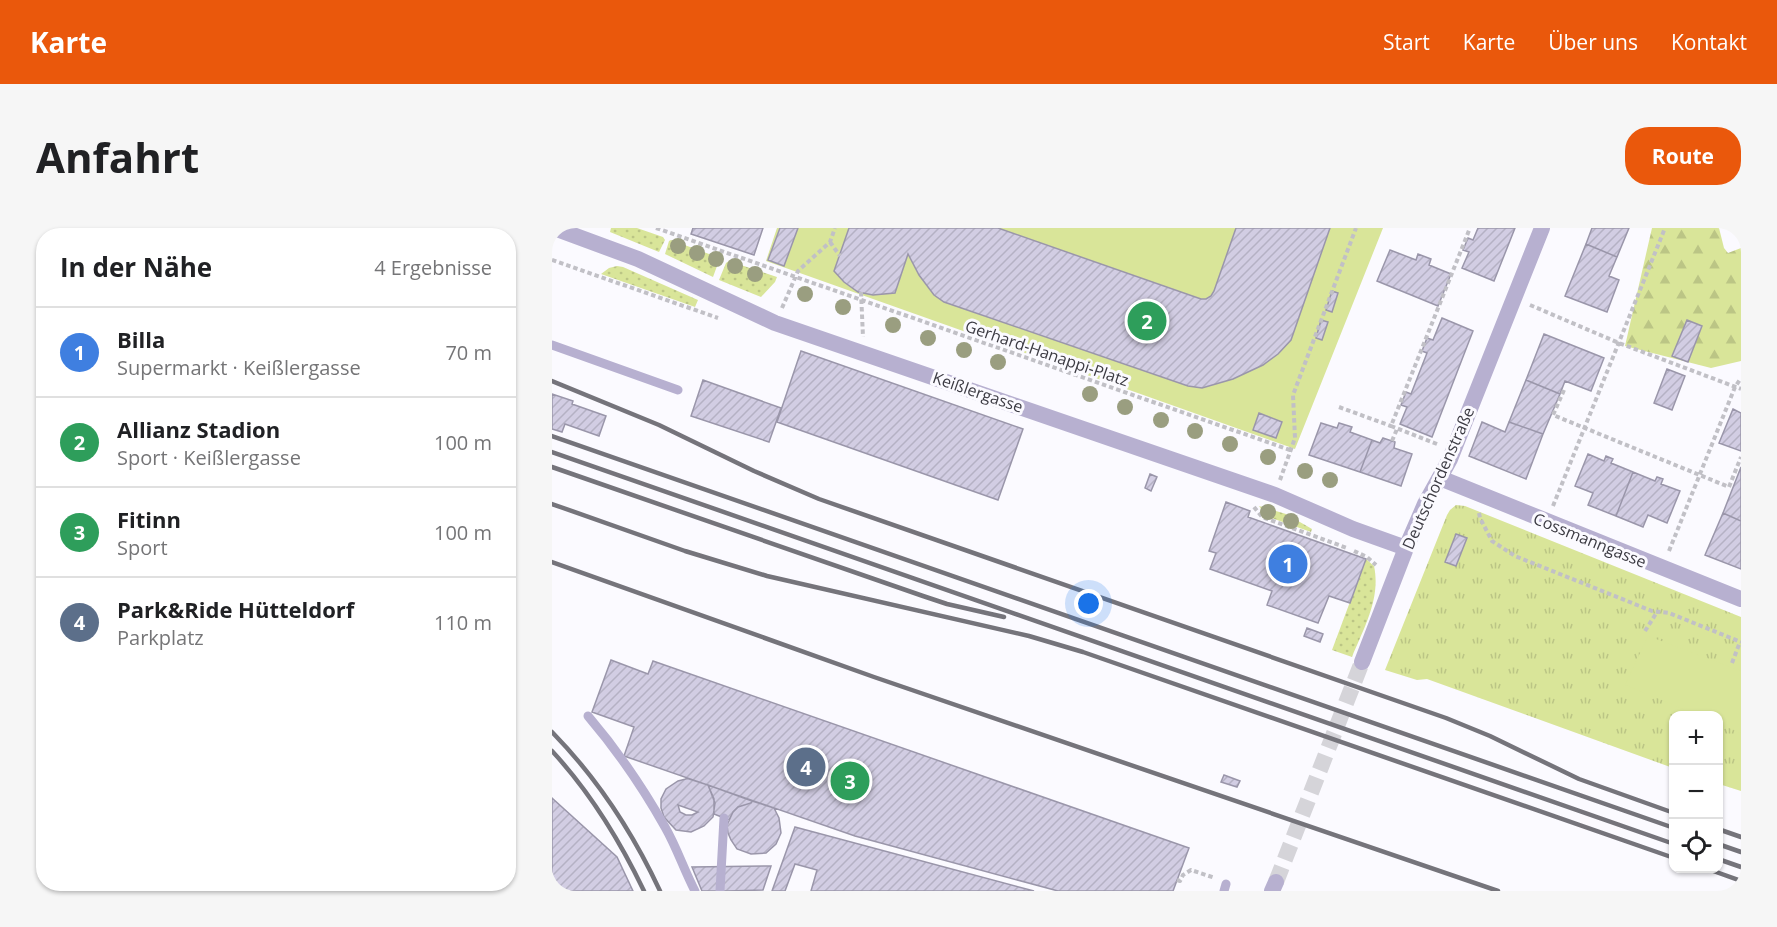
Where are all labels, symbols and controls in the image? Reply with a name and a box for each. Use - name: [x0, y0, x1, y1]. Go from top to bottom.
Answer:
- text: Karte: [30, 23, 107, 61]
- text: Start: [1383, 28, 1430, 56]
- text: Karte: [1463, 28, 1515, 56]
- text: Über uns: [1548, 28, 1638, 56]
- text: Kontakt: [1671, 28, 1747, 56]
- button: Route: [1625, 127, 1741, 185]
- text: Anfahrt: [36, 128, 199, 185]
- text: In der Nähe: [60, 249, 212, 285]
- text: 4 Ergebnisse: [374, 254, 492, 281]
- pin: 2: [1128, 298, 1166, 344]
- street label: Gerhard-Hanappi-Platz: [962, 315, 1132, 391]
- text: Billa: [117, 324, 165, 354]
- text: 1: [74, 339, 85, 366]
- text: 70 m: [445, 339, 492, 366]
- text: Supermarkt · Keißlergasse: [117, 354, 361, 381]
- street label: Keißlergasse: [930, 366, 1026, 418]
- street label: Deutschordenstraße: [1397, 403, 1479, 553]
- text: Allianz Stadion: [117, 414, 280, 444]
- text: 2: [74, 429, 85, 456]
- text: 100 m: [434, 429, 492, 456]
- text: Sport · Keißlergasse: [117, 444, 301, 471]
- text: Fitinn: [117, 504, 181, 534]
- street label: Cossmanngasse: [1530, 507, 1650, 573]
- text: 3: [74, 519, 85, 546]
- text: 100 m: [434, 519, 492, 546]
- text: Sport: [117, 534, 168, 561]
- pin: 1: [1268, 542, 1308, 586]
- your location: [1074, 589, 1103, 618]
- text: Park&Ride Hütteldorf: [117, 594, 354, 624]
- text: 4: [74, 609, 85, 636]
- text: 110 m: [434, 609, 492, 636]
- text: Parkplatz: [117, 624, 204, 651]
- map controls: [1669, 711, 1723, 873]
- button: +: [1669, 711, 1723, 765]
- pin: 4: [786, 744, 826, 790]
- pin: 3: [830, 758, 870, 804]
- button: −: [1669, 765, 1723, 819]
- button: locate: [1669, 819, 1723, 873]

